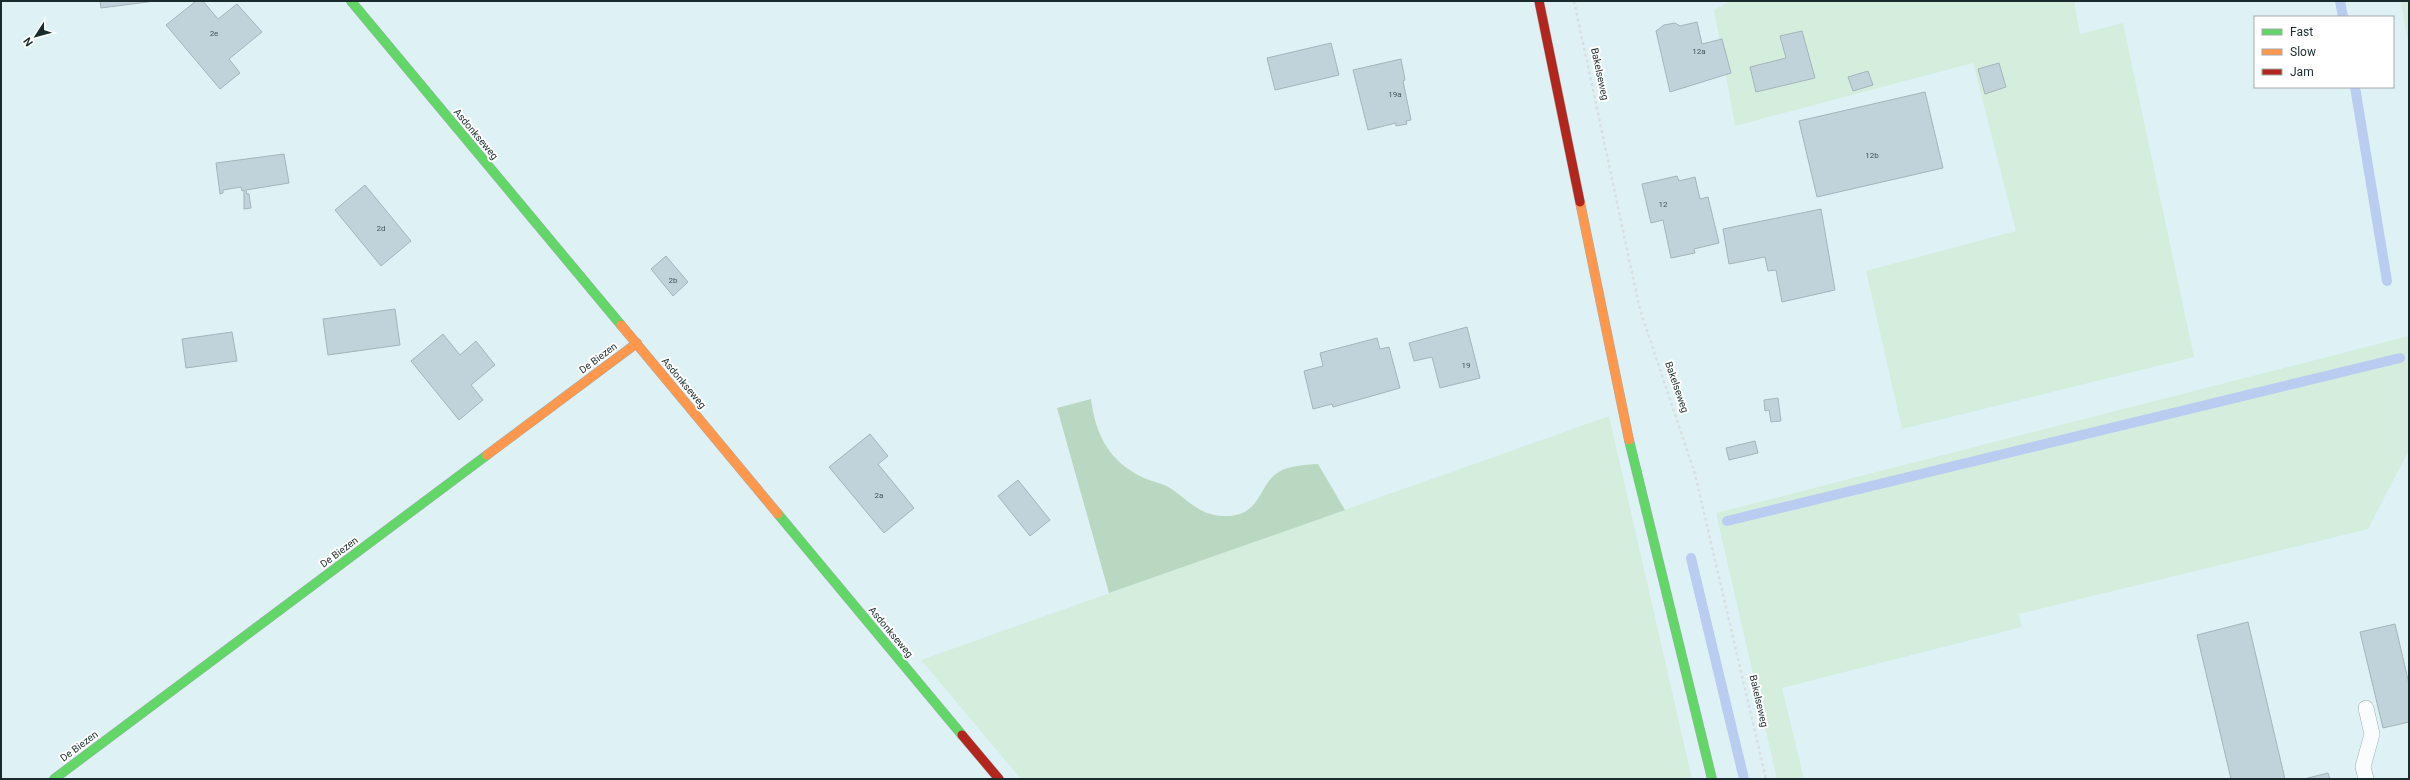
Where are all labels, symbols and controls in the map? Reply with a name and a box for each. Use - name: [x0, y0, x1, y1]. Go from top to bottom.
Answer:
- north arrow: [16, 16, 56, 56]
- legend: [2254, 16, 2394, 88]
- text: Fast: [2290, 25, 2313, 39]
- house number: 2e: [210, 29, 218, 38]
- text: N: [21, 34, 36, 49]
- text: Slow: [2290, 45, 2316, 59]
- street label: Bakelseweg: [1589, 47, 1611, 101]
- house number: 12a: [1692, 47, 1706, 56]
- text: Jam: [2290, 65, 2314, 79]
- house number: 19a: [1388, 90, 1402, 99]
- street label: Asdonkseweg: [452, 107, 500, 161]
- house number: 12b: [1865, 151, 1879, 160]
- house number: 12: [1659, 200, 1668, 209]
- house number: 2d: [376, 224, 386, 233]
- house number: 2b: [669, 276, 678, 285]
- street label: De Biezen: [577, 340, 619, 376]
- street label: Asdonkseweg: [660, 356, 708, 410]
- street label: Bakelseweg: [1663, 360, 1691, 414]
- house number: 19: [1462, 361, 1471, 370]
- house number: 2a: [875, 491, 883, 500]
- street label: De Biezen: [318, 534, 360, 570]
- street label: Asdonkseweg: [867, 605, 915, 659]
- street label: Bakelseweg: [1748, 674, 1770, 728]
- street label: De Biezen: [58, 728, 100, 764]

